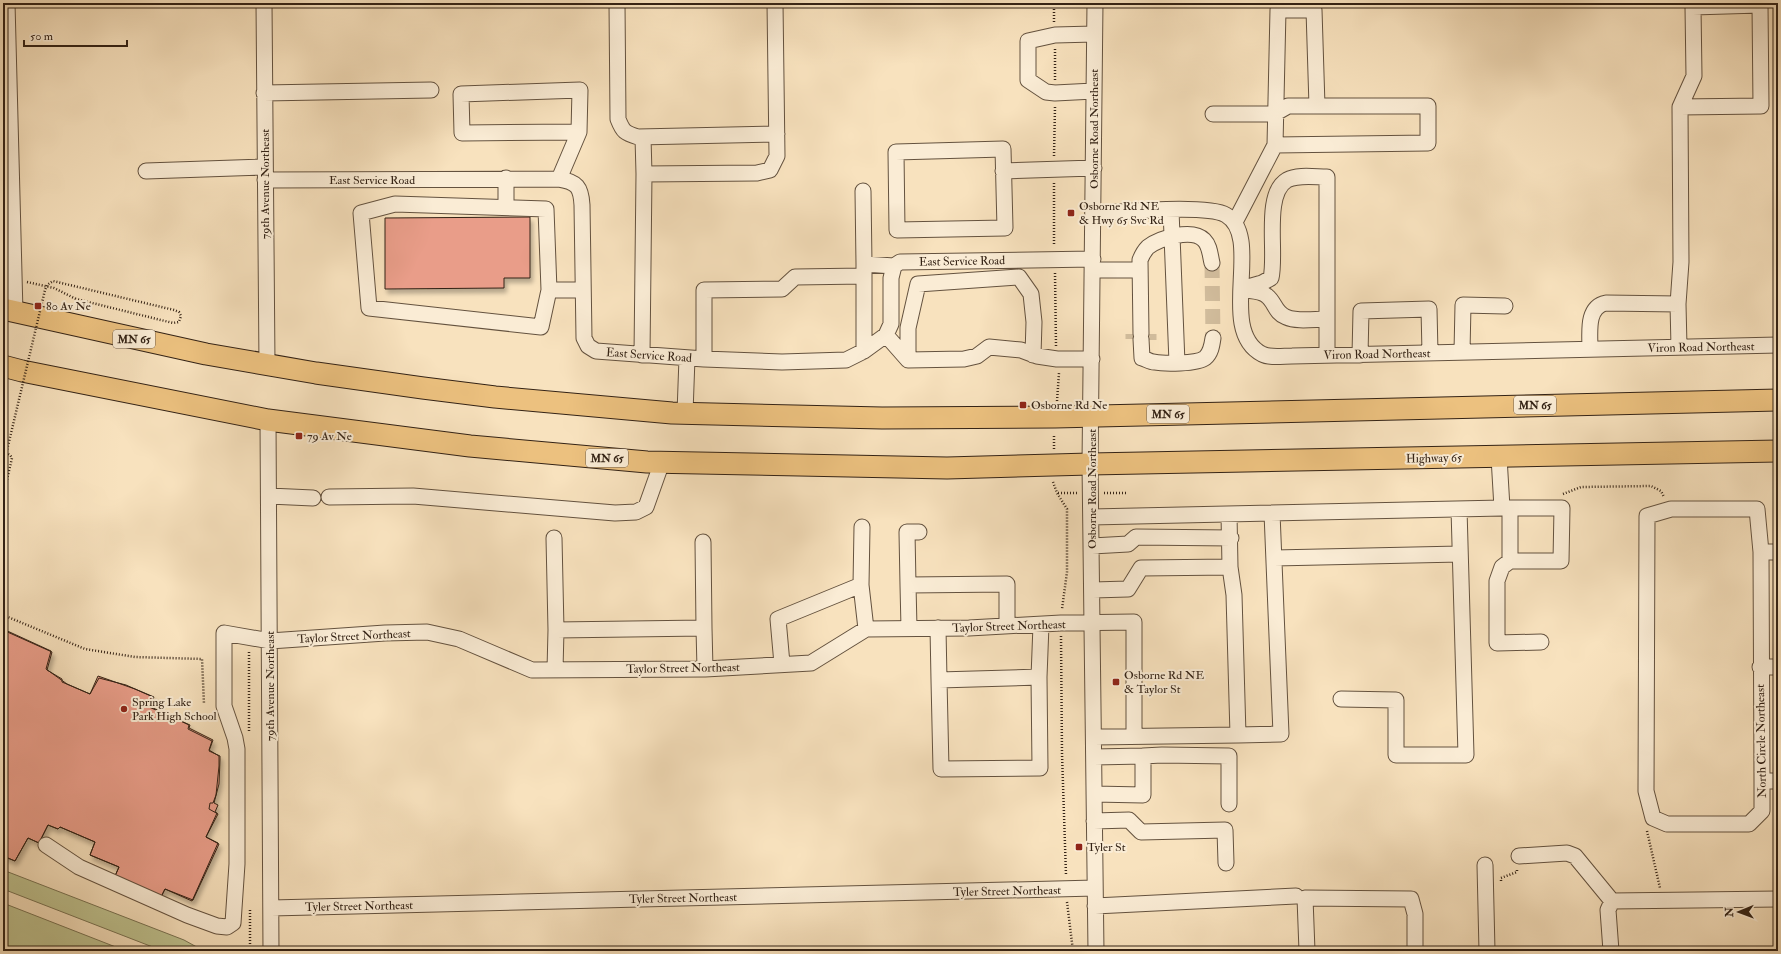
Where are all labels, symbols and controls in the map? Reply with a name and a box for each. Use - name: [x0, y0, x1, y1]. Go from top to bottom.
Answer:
- scale bar: [24, 22, 127, 48]
- text: 50 m: [30, 29, 54, 44]
- street label: Osborne Road Northeast: [1087, 69, 1102, 189]
- street label: 79th Avenue Northeast: [258, 129, 273, 239]
- street label: East Service Road: [329, 173, 415, 188]
- place label: Osborne Rd NE & Hwy 65 Svc Rd: [1079, 199, 1164, 228]
- marker: Osborne Rd NE & Hwy 65 Svc Rd: [1066, 208, 1076, 218]
- street label: East Service Road: [919, 253, 1005, 270]
- place label: 80 Av Ne: [46, 299, 91, 314]
- marker: 80 Av Ne: [33, 301, 43, 311]
- road number: MN 65: [113, 330, 155, 348]
- street label: Viron Road Northeast: [1647, 339, 1755, 356]
- street label: East Service Road: [605, 345, 693, 366]
- street label: Viron Road Northeast: [1323, 346, 1431, 363]
- road number: MN 65: [1514, 396, 1556, 414]
- place label: Osborne Rd Ne: [1031, 398, 1107, 413]
- marker: Osborne Rd Ne: [1018, 400, 1028, 410]
- road number: MN 65: [1147, 405, 1189, 423]
- place label: 79 Av Ne: [307, 429, 352, 444]
- street label: Osborne Road Northeast: [1085, 429, 1100, 549]
- marker: 79 Av Ne: [294, 431, 304, 441]
- road number: MN 65: [586, 449, 628, 467]
- street label: Highway 65: [1406, 450, 1463, 466]
- street label: Taylor Street Northeast: [952, 617, 1066, 636]
- street label: Taylor Street Northeast: [297, 626, 411, 647]
- street label: 79th Avenue Northeast: [263, 631, 278, 741]
- street label: Taylor Street Northeast: [626, 660, 740, 677]
- place label: Osborne Rd NE & Taylor St: [1124, 668, 1204, 697]
- marker: Osborne Rd NE & Taylor St: [1111, 677, 1121, 687]
- street label: North Circle Northeast: [1753, 684, 1770, 798]
- place label: Spring Lake Park High School: [132, 695, 217, 724]
- marker: Spring Lake Park High School: [119, 704, 129, 714]
- place label: Tyler St: [1087, 840, 1126, 855]
- marker: Tyler St: [1074, 842, 1084, 852]
- street label: Tyler Street Northeast: [953, 883, 1061, 900]
- street label: Tyler Street Northeast: [629, 890, 737, 907]
- north arrow: [1719, 892, 1759, 932]
- street label: Tyler Street Northeast: [305, 898, 413, 915]
- text: N: [1723, 906, 1736, 918]

